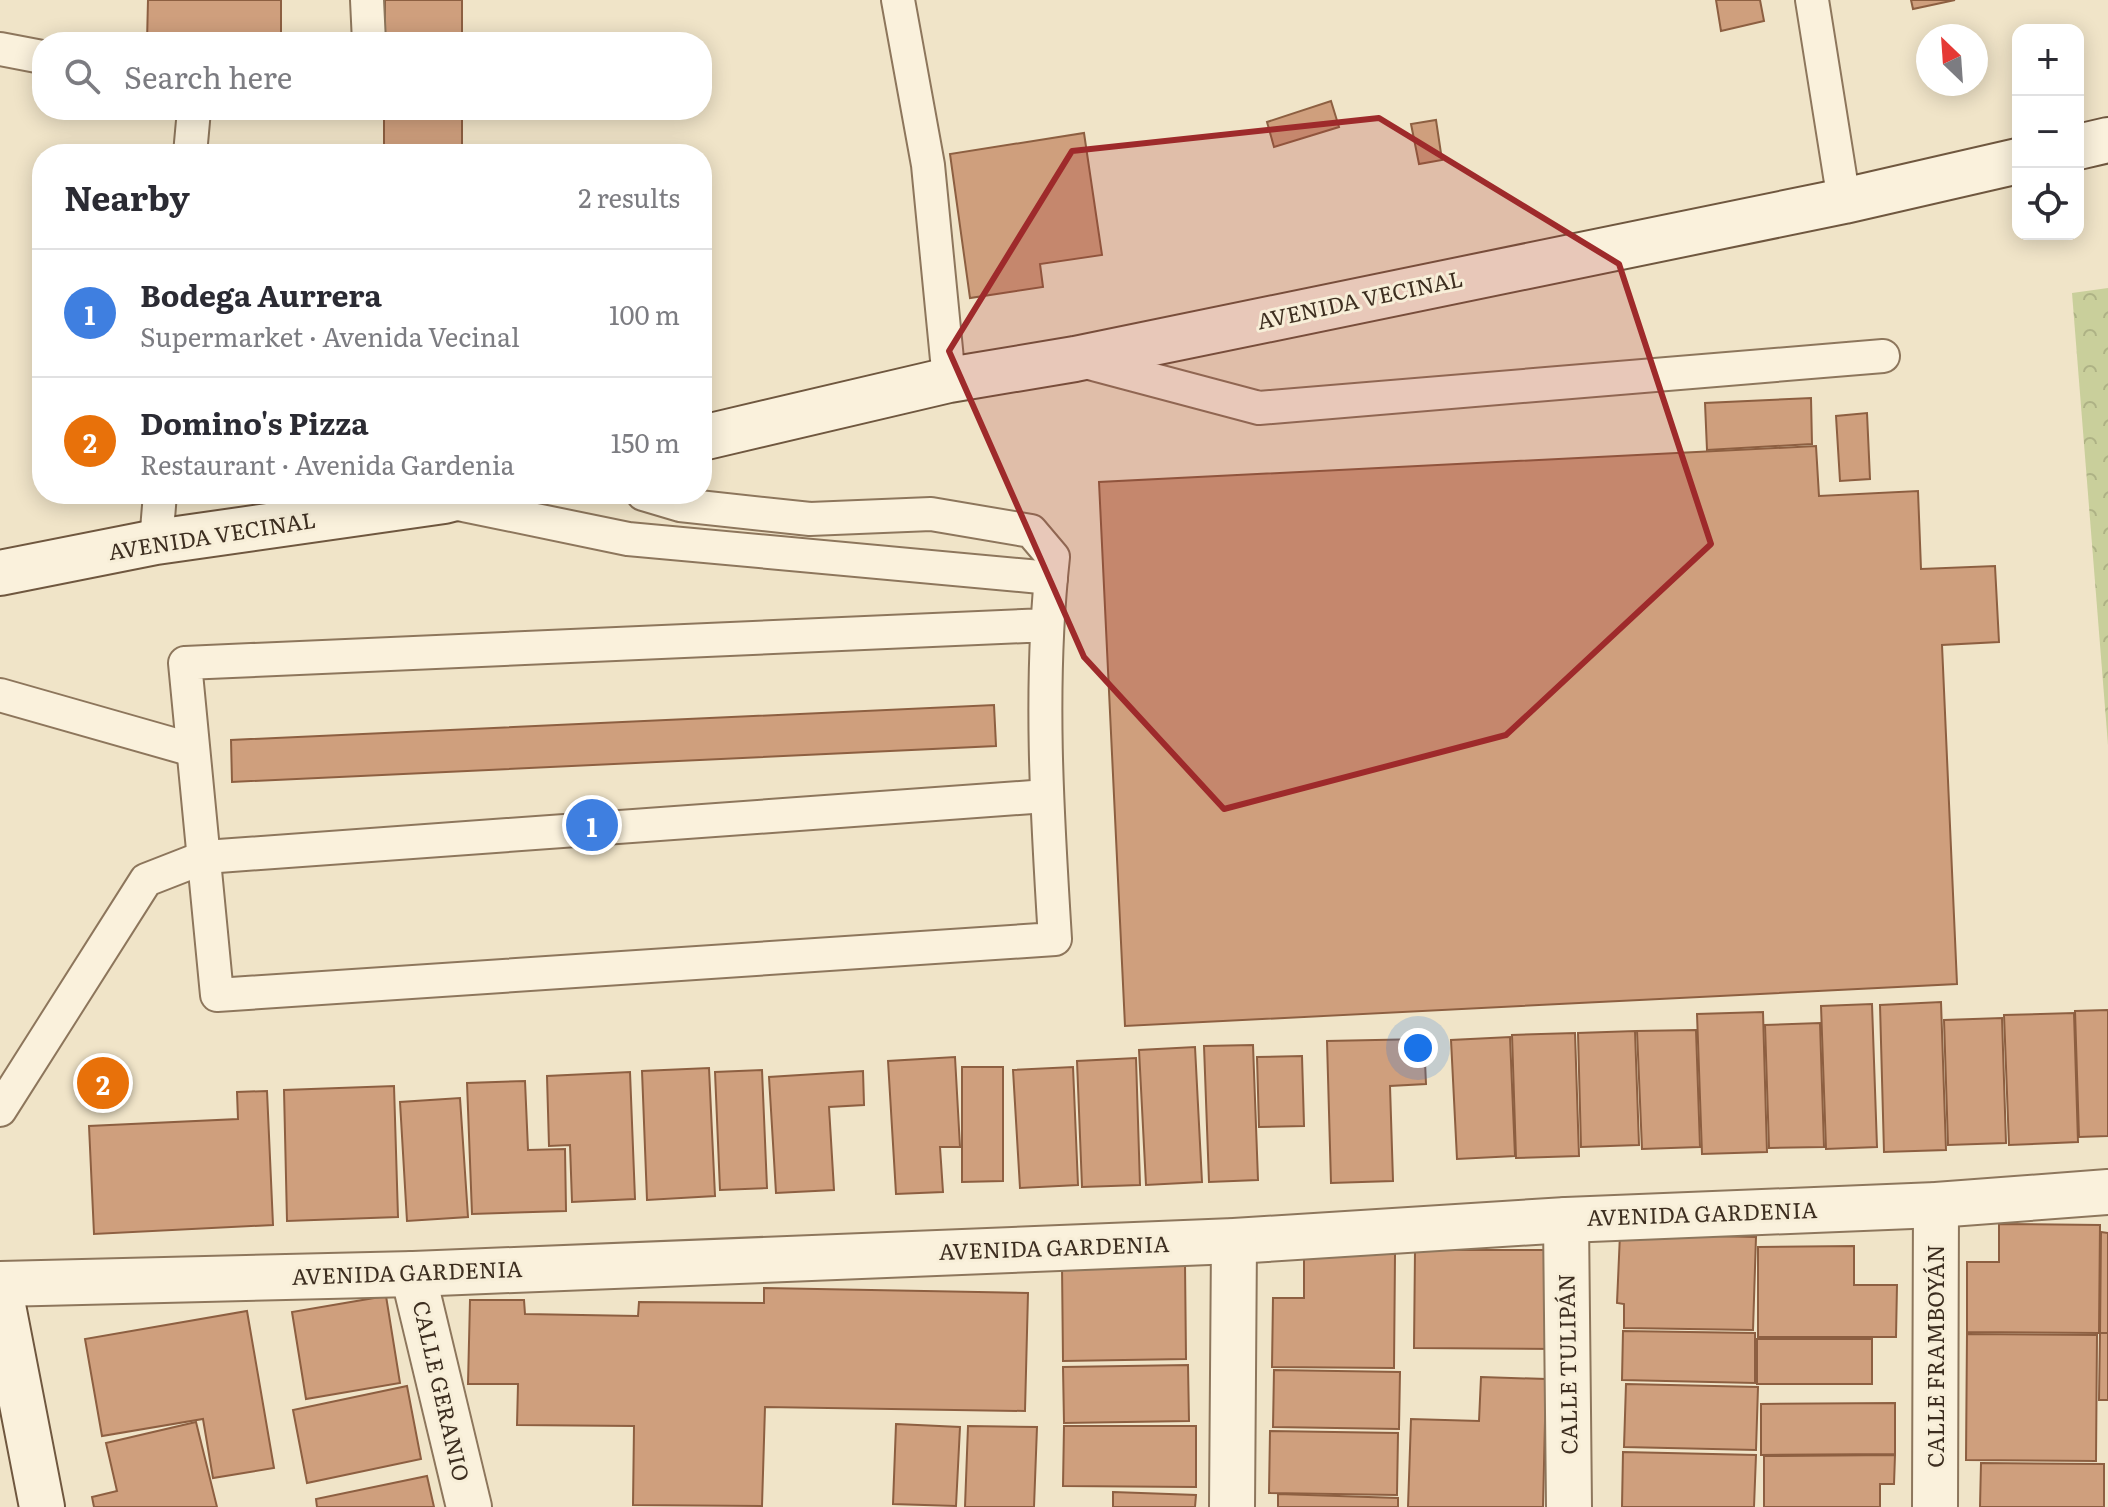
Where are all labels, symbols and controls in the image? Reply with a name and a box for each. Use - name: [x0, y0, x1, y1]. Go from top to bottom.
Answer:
- north arrow: [1916, 24, 1988, 96]
- map controls: [2012, 24, 2084, 240]
- button: +: [2012, 24, 2084, 96]
- search box: [32, 32, 712, 120]
- icon: search: [60, 54, 104, 98]
- text: Search here: [124, 54, 292, 98]
- button: −: [2012, 96, 2084, 168]
- button: locate: [2012, 168, 2084, 240]
- text: Nearby: [64, 171, 190, 221]
- text: 2 results: [578, 177, 680, 216]
- street label: AVENIDA VECINAL: [1254, 261, 1466, 336]
- text: Bodega Aurrera: [140, 272, 382, 316]
- text: 1: [85, 294, 95, 333]
- text: 100 m: [609, 294, 680, 333]
- text: Supermarket · Avenida Vecinal: [140, 316, 520, 355]
- text: Domino's Pizza: [140, 400, 369, 444]
- text: 2: [83, 422, 97, 461]
- text: 150 m: [611, 422, 680, 461]
- text: Restaurant · Avenida Gardenia: [140, 444, 515, 483]
- street label: AVENIDA VECINAL: [106, 502, 318, 567]
- pin: 1: [566, 795, 618, 855]
- your location: [1398, 1028, 1438, 1068]
- pin: 2: [77, 1053, 129, 1113]
- street label: AVENIDA GARDENIA: [1586, 1192, 1818, 1233]
- street label: AVENIDA GARDENIA: [938, 1226, 1170, 1267]
- street label: CALLE FRAMBOYÁN: [1918, 1244, 1951, 1468]
- street label: AVENIDA GARDENIA: [291, 1251, 523, 1292]
- street label: CALLE TULIPÁN: [1548, 1273, 1585, 1455]
- street label: CALLE GERANIO: [406, 1297, 479, 1484]

